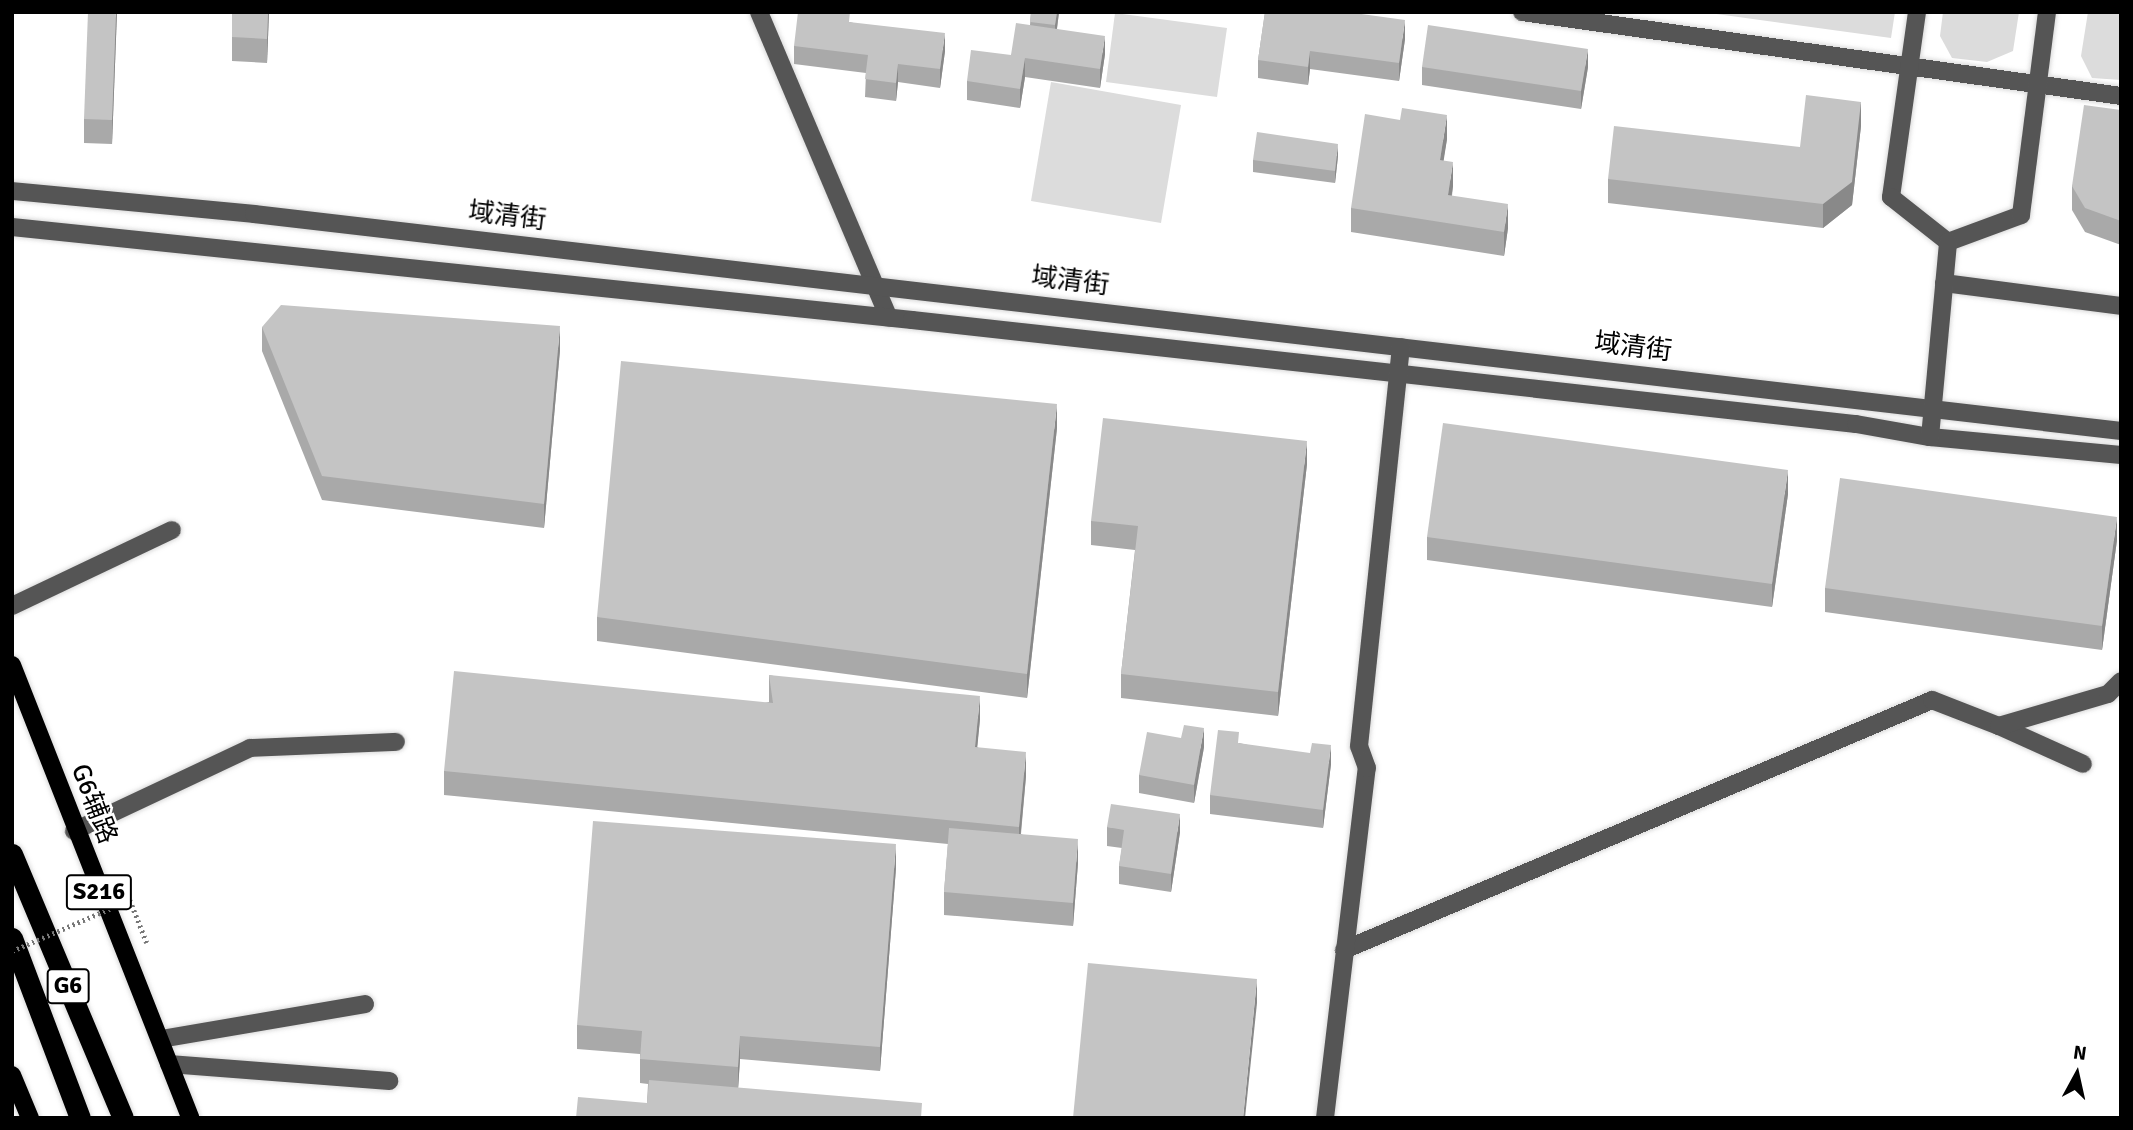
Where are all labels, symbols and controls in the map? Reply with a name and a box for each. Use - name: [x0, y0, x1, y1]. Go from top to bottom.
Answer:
- street label: 域清街: [466, 197, 548, 237]
- street label: 域清街: [1029, 262, 1111, 302]
- street label: 域清街: [1592, 328, 1674, 368]
- street label: G6辅路: [64, 760, 122, 848]
- road number: S216: [66, 872, 132, 912]
- road number: G6: [45, 966, 91, 1006]
- north arrow: [2042, 1039, 2112, 1109]
- text: N: [2072, 1040, 2088, 1066]

